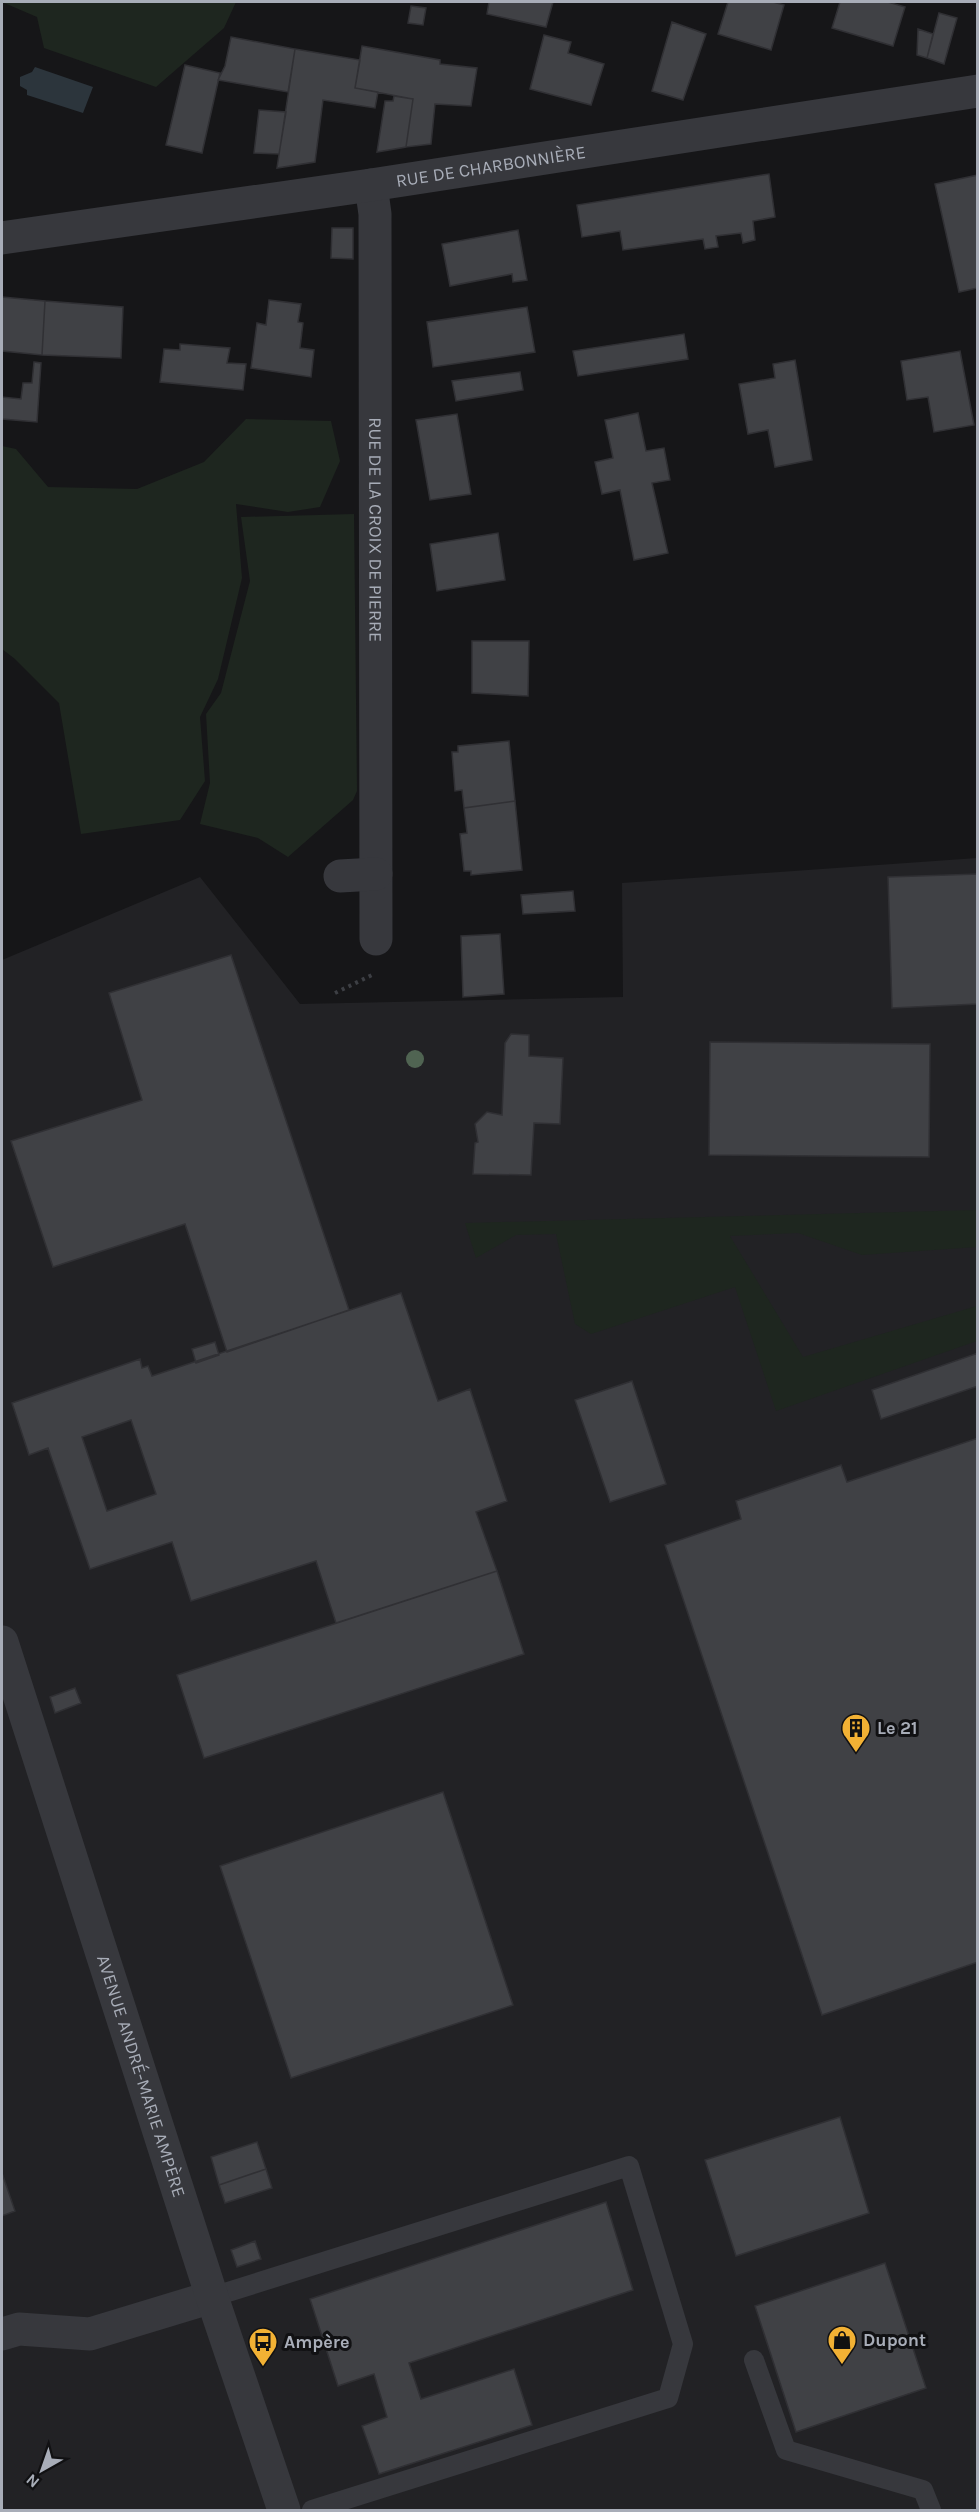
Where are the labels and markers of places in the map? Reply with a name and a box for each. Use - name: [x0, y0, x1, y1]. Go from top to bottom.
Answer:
- building icon: Le 21: [840, 1712, 872, 1754]
- place label: Le 21: [877, 1717, 917, 1739]
- shop icon: Dupont: [826, 2324, 858, 2366]
- bus stop icon: Ampère: [247, 2326, 279, 2368]
- place label: Dupont: [863, 2329, 926, 2351]
- place label: Ampère: [284, 2331, 349, 2353]

